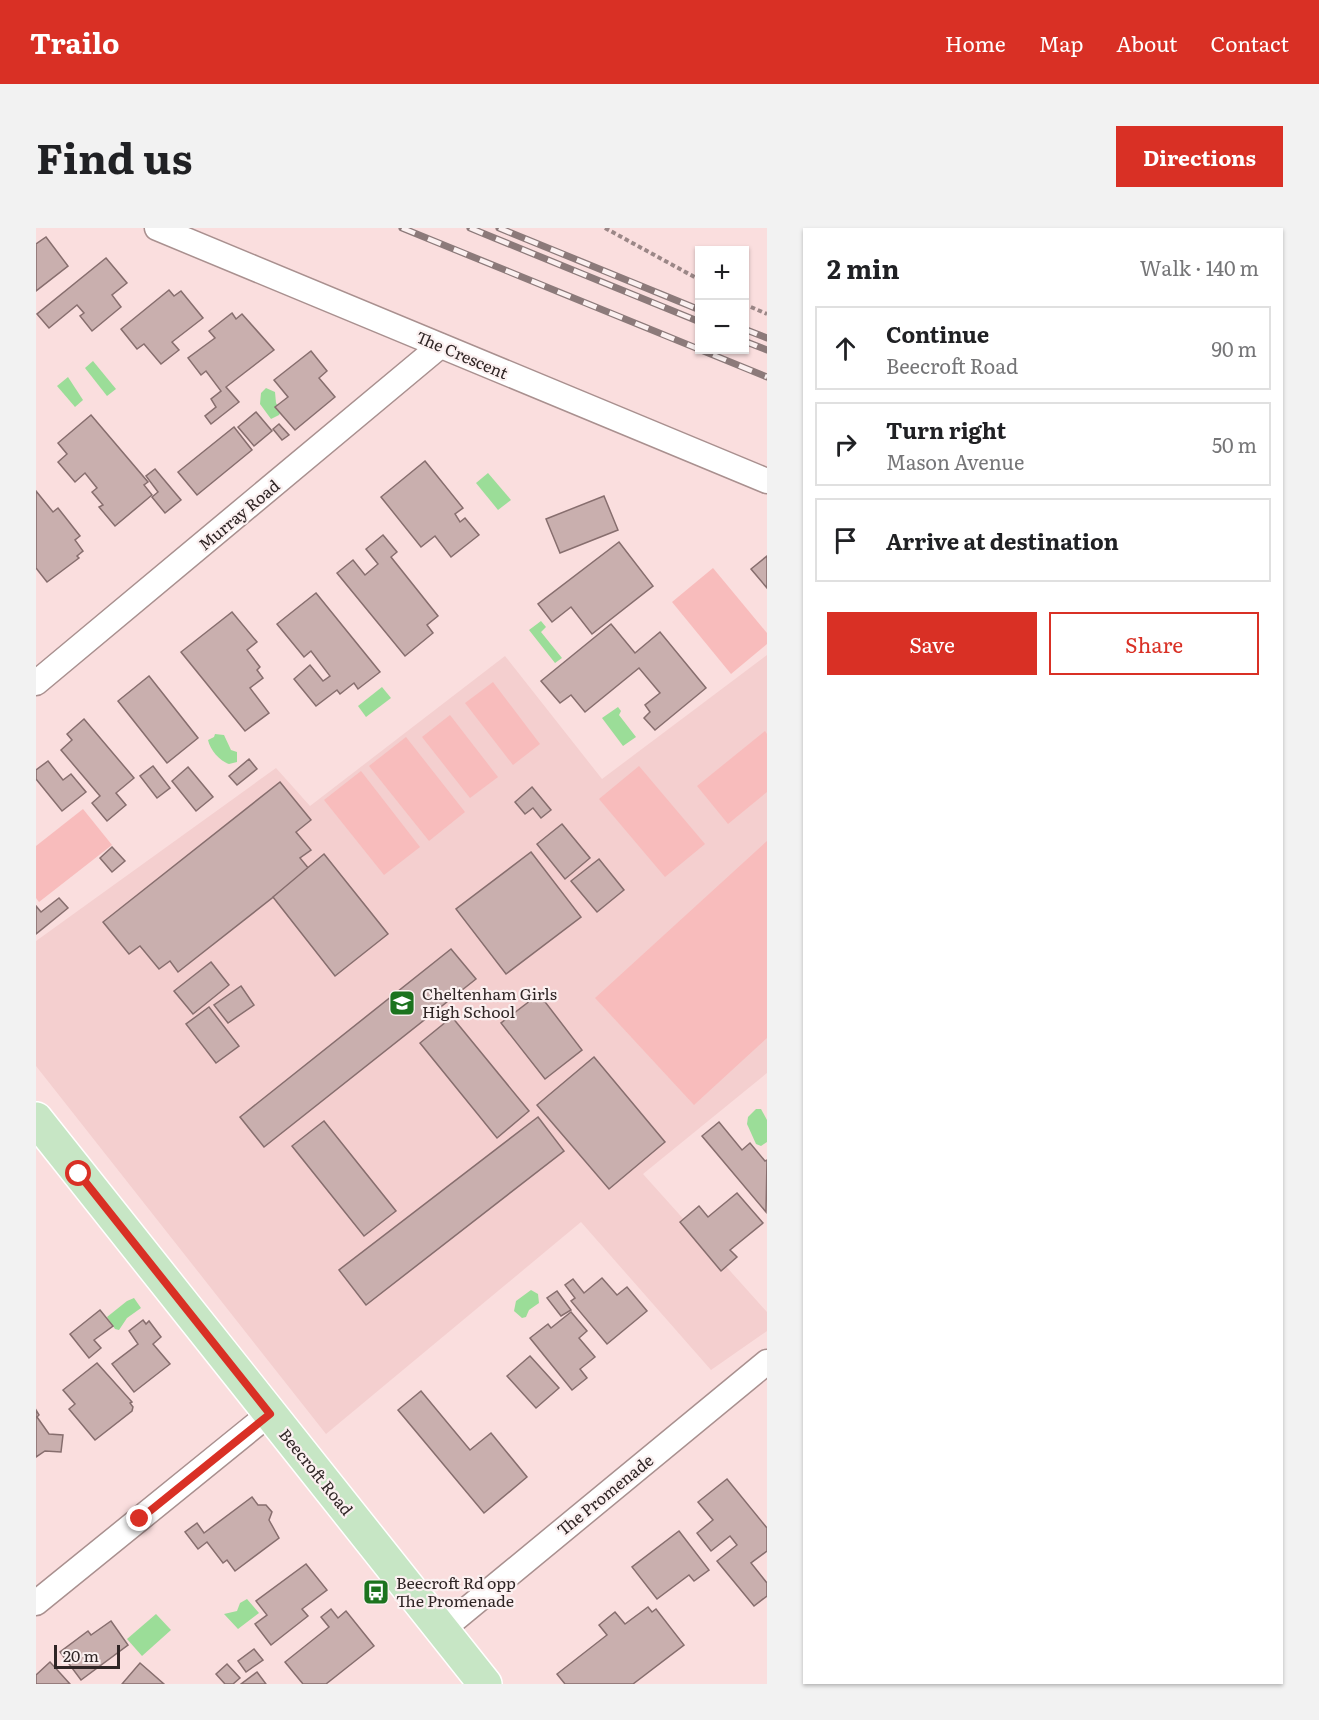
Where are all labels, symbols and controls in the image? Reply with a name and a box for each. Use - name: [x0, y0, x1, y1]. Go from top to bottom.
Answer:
- text: Trailo: [30, 21, 119, 63]
- text: Home: [945, 27, 1006, 58]
- text: Map: [1039, 27, 1083, 58]
- text: About: [1116, 27, 1178, 58]
- text: Contact: [1211, 27, 1289, 58]
- text: Find us: [36, 125, 193, 187]
- button: Directions: [1116, 126, 1283, 187]
- map controls: [695, 246, 749, 354]
- button: +: [695, 246, 749, 300]
- text: 2 min: [827, 248, 900, 287]
- text: Walk · 140 m: [1140, 252, 1259, 282]
- button: −: [695, 300, 749, 354]
- text: Continue: [886, 317, 989, 350]
- street label: The Crescent: [413, 324, 513, 384]
- icon: ahead: [829, 332, 862, 365]
- text: 90 m: [1212, 333, 1257, 363]
- text: Beecroft Road: [886, 350, 1018, 380]
- text: Turn right: [886, 413, 1006, 446]
- icon: right: [829, 428, 862, 461]
- text: 50 m: [1212, 429, 1257, 459]
- text: Mason Avenue: [886, 446, 1024, 476]
- street label: Murray Road: [193, 473, 284, 555]
- icon: arrive: [829, 524, 862, 557]
- text: Arrive at destination: [886, 524, 1119, 557]
- button: Save: [827, 612, 1037, 675]
- button: Share: [1049, 612, 1259, 675]
- place label: Cheltenham Girls High School: [422, 981, 557, 1023]
- school or university icon: Cheltenham Girls High School: [387, 988, 417, 1018]
- route start: [65, 1160, 91, 1186]
- street label: Beecroft Road: [274, 1423, 360, 1520]
- street label: The Promenade: [551, 1448, 658, 1541]
- route end: [126, 1505, 152, 1531]
- place label: Beecroft Rd opp The Promenade: [396, 1570, 516, 1612]
- bus stop icon: Beecroft Rd opp The Promenade: [361, 1577, 391, 1607]
- scale bar: [54, 1642, 120, 1670]
- text: 20 m: [63, 1643, 99, 1667]

